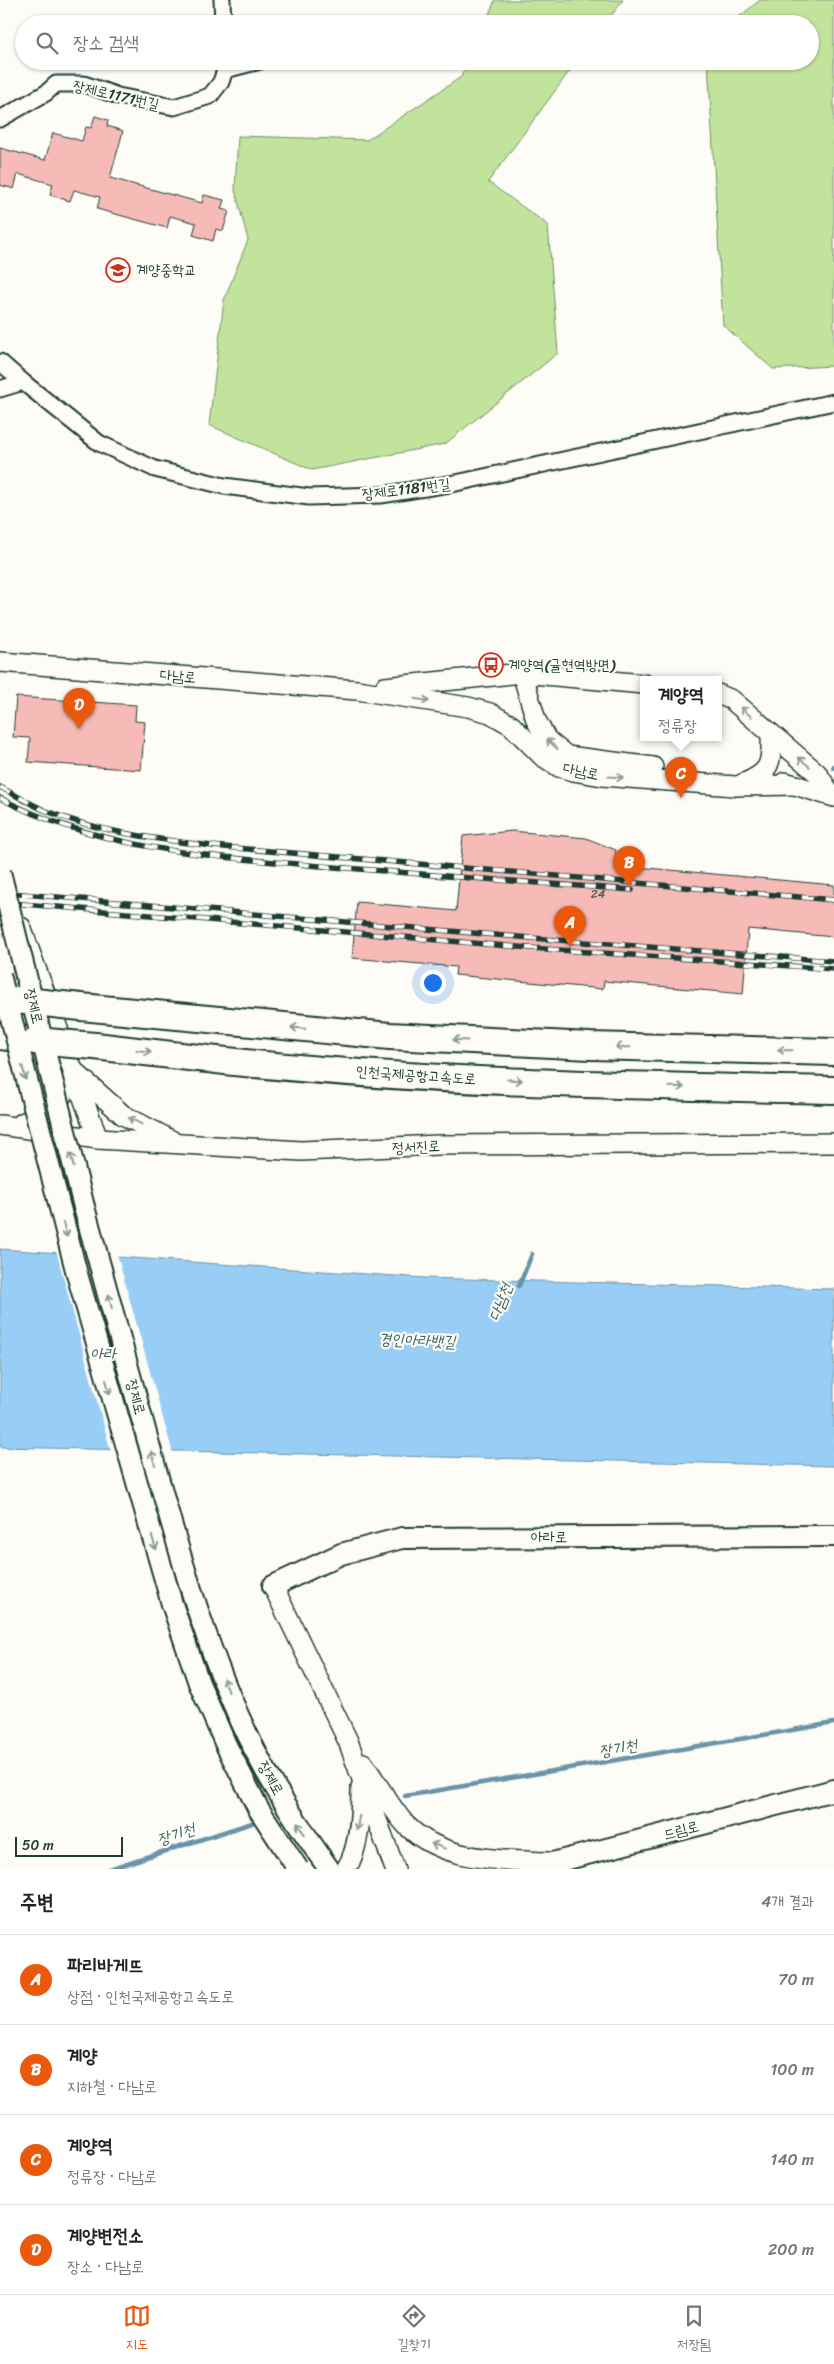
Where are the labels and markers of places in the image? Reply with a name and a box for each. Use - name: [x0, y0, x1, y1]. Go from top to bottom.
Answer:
- school or university icon: 계양중학교: [105, 257, 131, 283]
- place label: 계양중학교: [136, 257, 196, 283]
- bus stop icon: 계양역(귤현역방면): [478, 652, 504, 678]
- place label: 계양역(귤현역방면): [508, 652, 616, 678]
- pin: D: [63, 688, 95, 729]
- pin: C: [665, 757, 697, 798]
- pin: B: [613, 846, 645, 887]
- pin: A: [554, 906, 586, 947]

